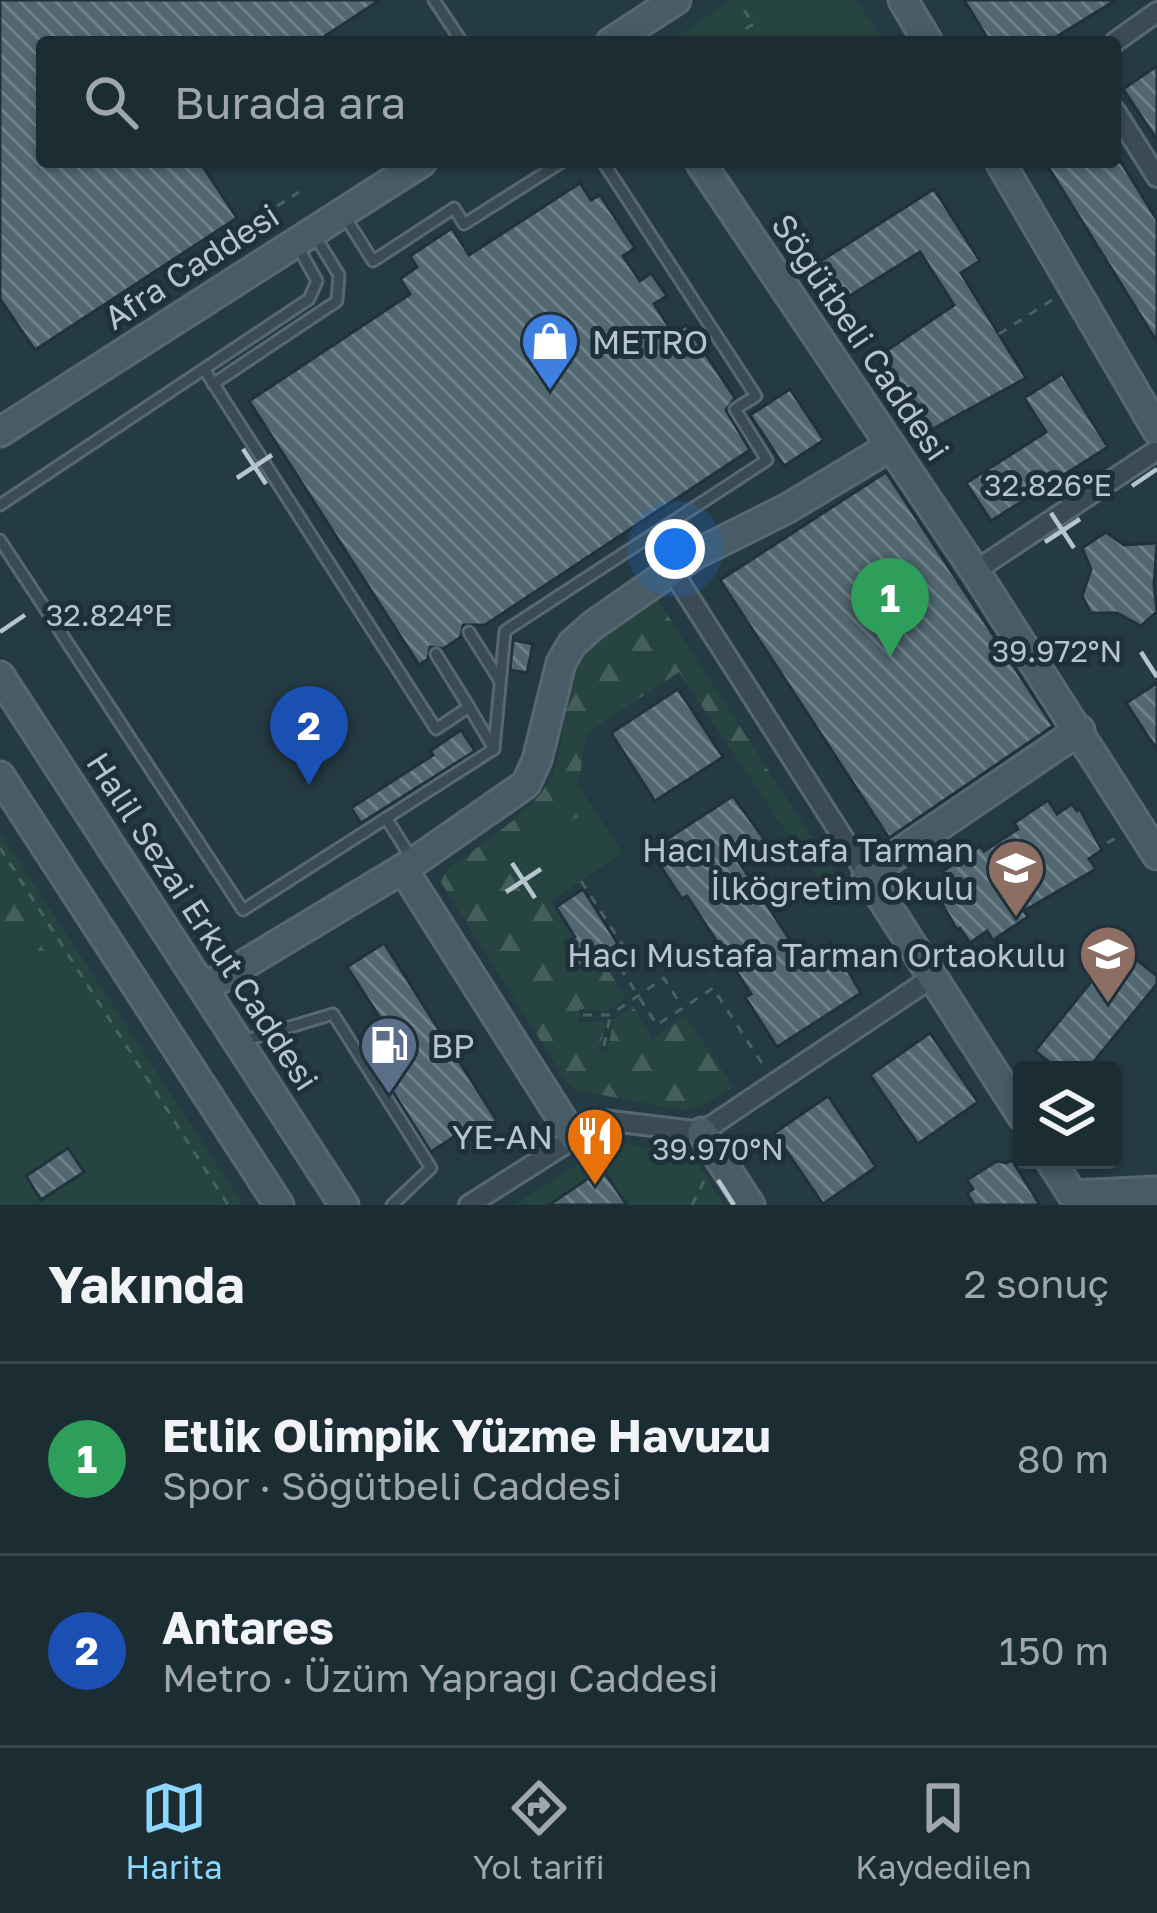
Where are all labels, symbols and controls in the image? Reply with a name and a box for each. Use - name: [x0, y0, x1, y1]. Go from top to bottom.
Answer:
- search box: [36, 36, 1121, 168]
- icon: search: [78, 69, 144, 135]
- text: Burada ara: [174, 75, 406, 129]
- street label: Afra Caddesi: [96, 195, 286, 337]
- street label: Söğütbeli Caddesi: [764, 206, 958, 468]
- shop icon: METRO: [519, 310, 581, 392]
- place label: METRO: [592, 322, 708, 361]
- text: 32.826°E: [984, 467, 1112, 503]
- your location: [645, 519, 705, 579]
- pin: 1: [851, 558, 929, 657]
- text: 32.824°E: [46, 597, 172, 633]
- text: 39.972°N: [992, 633, 1122, 669]
- pin: 2: [270, 686, 348, 785]
- street label: Halil Sezai Erkut Caddesi: [79, 745, 327, 1097]
- place label: Hacı Mustafa Tarman İlköğretim Okulu: [642, 830, 974, 907]
- school or university icon: Hacı Mustafa Tarman İlköğretim Okulu: [985, 837, 1047, 919]
- school or university icon: Hacı Mustafa Tarman Ortaokulu: [1077, 923, 1139, 1005]
- place label: Hacı Mustafa Tarman Ortaokulu: [567, 935, 1066, 974]
- fuel station icon: BP: [358, 1014, 420, 1096]
- place label: BP: [431, 1026, 475, 1065]
- map controls: [1013, 1061, 1121, 1169]
- button: layers: [1013, 1061, 1121, 1169]
- restaurant icon: YE-AN: [564, 1105, 626, 1187]
- place label: YE-AN: [452, 1117, 553, 1156]
- text: 39.970°N: [652, 1131, 784, 1167]
- text: Yakında: [48, 1253, 245, 1314]
- text: 2 sonuç: [964, 1260, 1109, 1307]
- text: Etlik Olimpik Yüzme Havuzu: [162, 1408, 771, 1462]
- text: 1: [77, 1435, 97, 1482]
- text: 80 m: [1017, 1435, 1109, 1482]
- text: Spor · Söğütbeli Caddesi: [162, 1462, 622, 1509]
- text: Antares: [162, 1600, 334, 1654]
- text: 2: [75, 1627, 99, 1674]
- text: 150 m: [999, 1627, 1109, 1674]
- text: Metro · Üzüm Yaprağı Caddesi: [162, 1654, 719, 1701]
- tab: Harita: [125, 1775, 223, 1886]
- tab: Yol tarifi: [473, 1775, 605, 1886]
- tab: Kaydedilen: [855, 1775, 1032, 1886]

